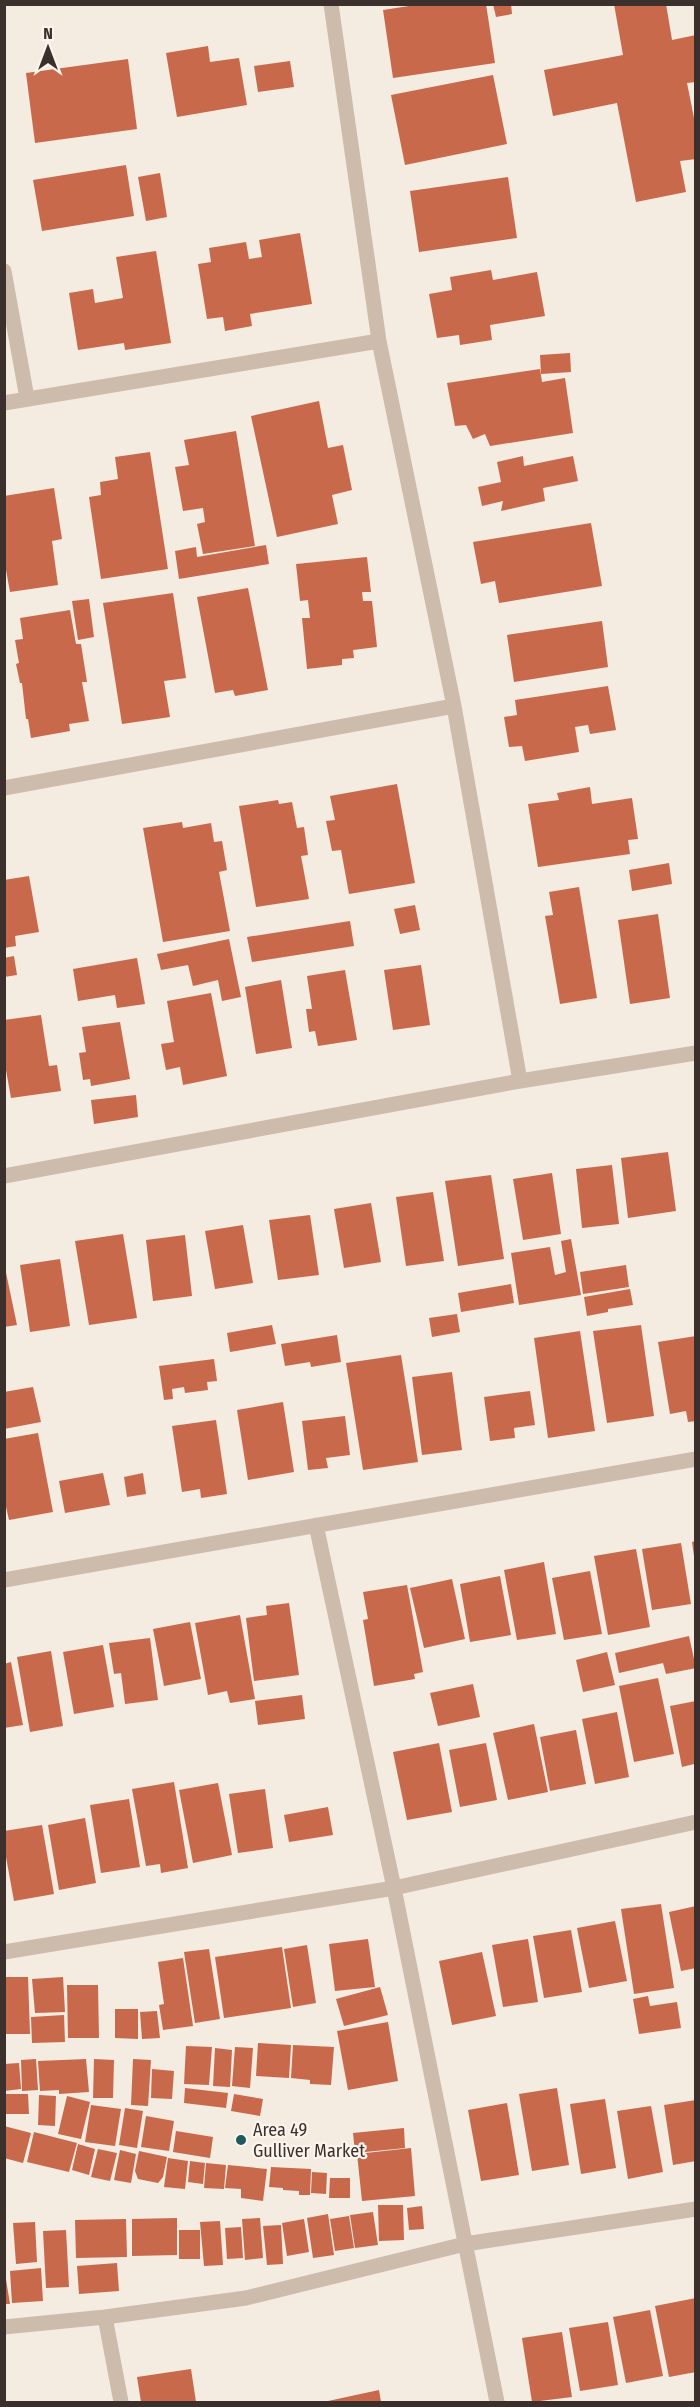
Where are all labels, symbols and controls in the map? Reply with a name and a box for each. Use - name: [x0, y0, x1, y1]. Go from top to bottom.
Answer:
- north arrow: [18, 18, 78, 78]
- text: N: [43, 24, 53, 43]
- place label: Area 49 Gulliver Market: [253, 2119, 365, 2162]
- marker: Area 49 Gulliver Market: [234, 2133, 248, 2147]

